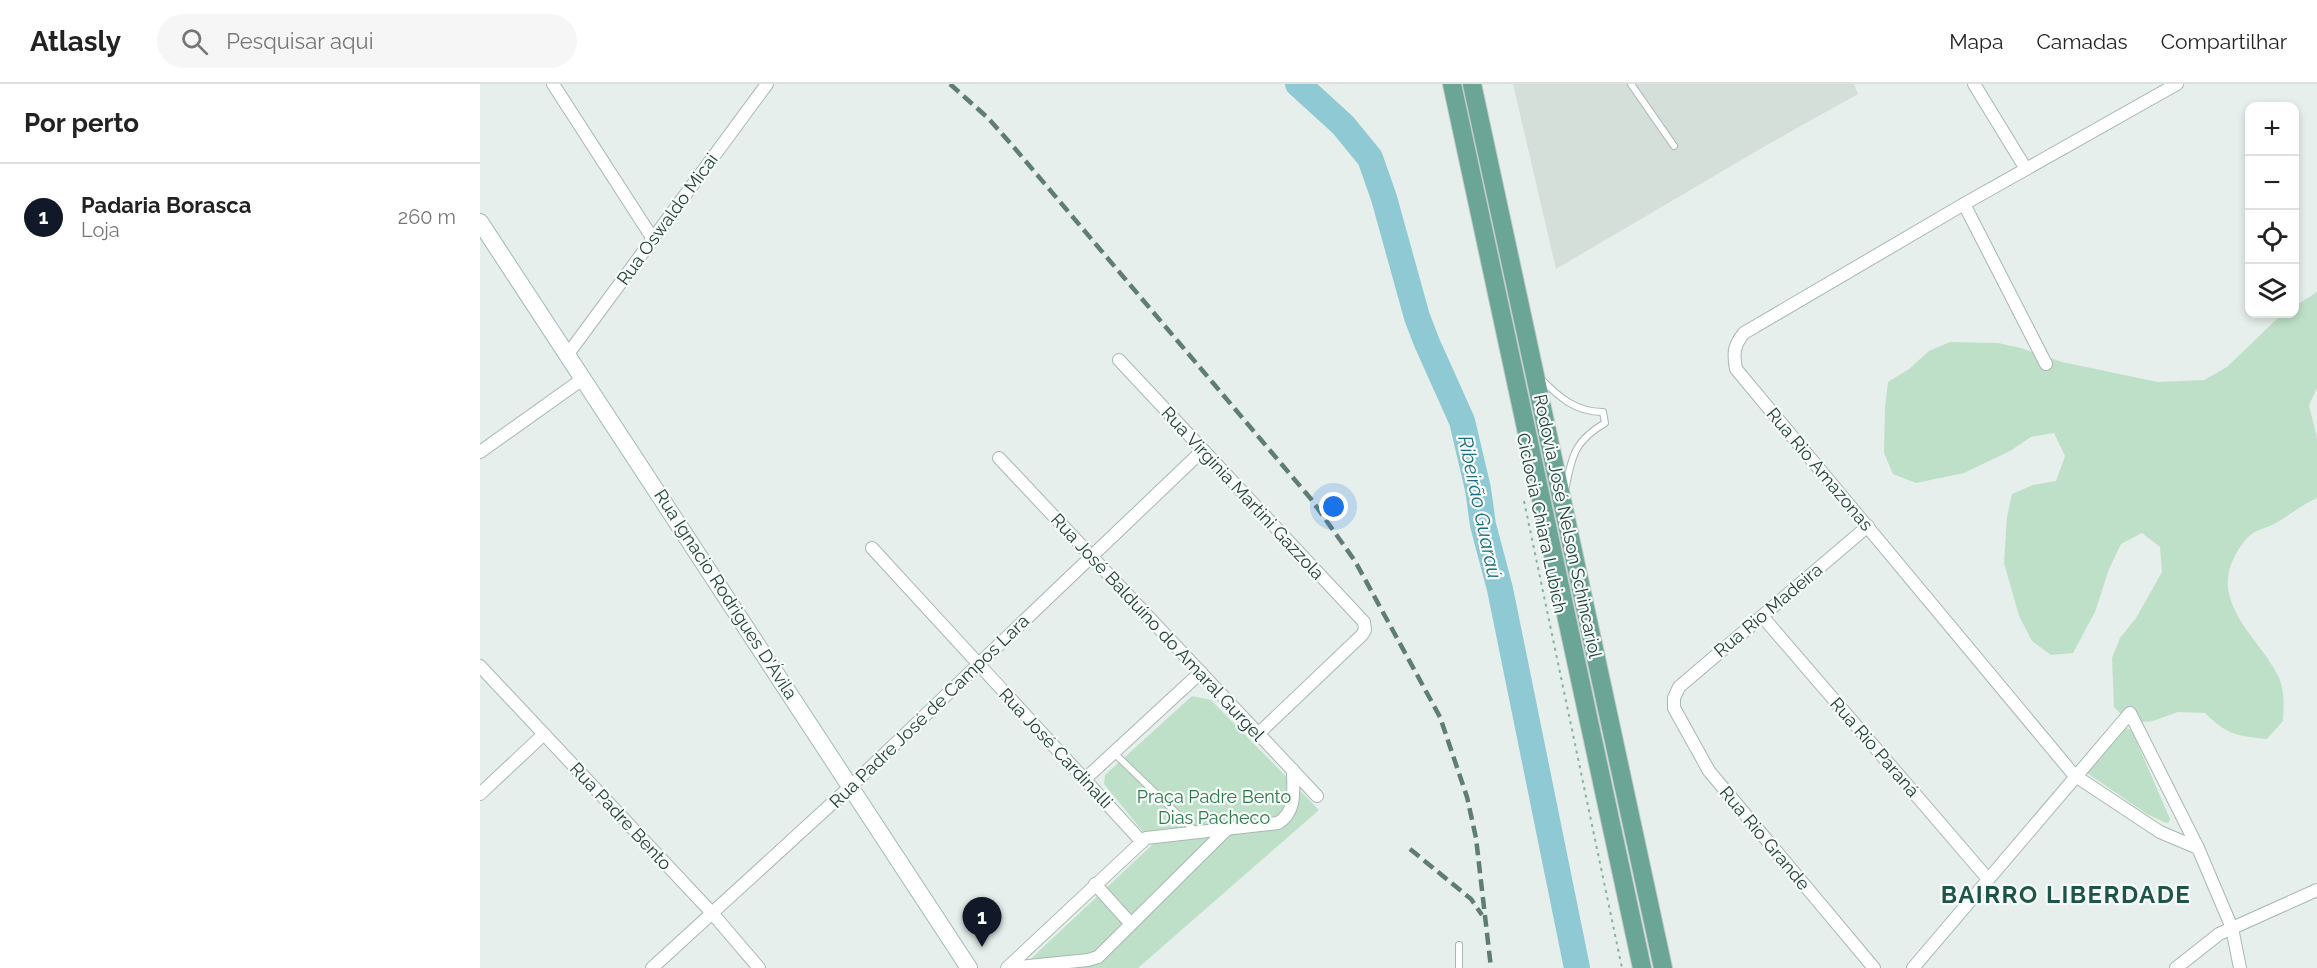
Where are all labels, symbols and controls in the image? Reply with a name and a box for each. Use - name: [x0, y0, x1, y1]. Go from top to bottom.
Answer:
- search box: [157, 14, 577, 68]
- text: Atlasly: [30, 25, 121, 58]
- icon: search: [178, 25, 211, 58]
- text: Pesquisar aqui: [226, 28, 374, 54]
- text: Mapa: [1949, 29, 2003, 54]
- text: Camadas: [2036, 29, 2128, 54]
- text: Compartilhar: [2161, 29, 2287, 54]
- map controls: [2245, 102, 2299, 318]
- button: +: [2245, 102, 2299, 156]
- text: Por perto: [24, 108, 139, 138]
- street label: Rua Oswaldo Micai: [612, 149, 722, 289]
- button: −: [2245, 156, 2299, 210]
- text: Padaria Borasca: [81, 192, 251, 218]
- text: 1: [39, 205, 48, 229]
- text: 260 m: [398, 205, 456, 229]
- button: locate: [2245, 210, 2299, 264]
- text: Loja: [81, 218, 120, 242]
- button: layers: [2245, 264, 2299, 318]
- street label: Rodovia José Nelson Schincariol: [1530, 392, 1606, 660]
- street label: Rua Virginia Martini Gazzola: [1157, 402, 1329, 584]
- street label: Rua Rio Amazonas: [1762, 403, 1878, 535]
- street label: Ciclocia Chiara Lubich: [1513, 431, 1571, 615]
- water label: Ribeirão Guaraú: [1453, 433, 1507, 581]
- street label: Rua Ignacio Rodrigues D'Ávila: [650, 485, 803, 703]
- your location: [1319, 492, 1348, 521]
- street label: Rua José Balduíno do Amaral Gurgel: [1047, 509, 1269, 745]
- street label: Rua Rio Madeira: [1710, 559, 1826, 661]
- street label: Rua Padre José de Campos Lara: [825, 610, 1033, 812]
- street label: Rua José Cardinalli: [995, 684, 1117, 812]
- street label: Rua Rio Paraná: [1826, 693, 1924, 801]
- street label: Rua Padre Bento: [566, 758, 676, 874]
- street label: Rua Rio Grande: [1716, 782, 1815, 894]
- park label: Praça Padre Bento Dias Pacheco: [1137, 786, 1291, 828]
- district label: BAIRRO LIBERDADE: [1941, 880, 2191, 909]
- pin: 1: [962, 898, 1002, 947]

